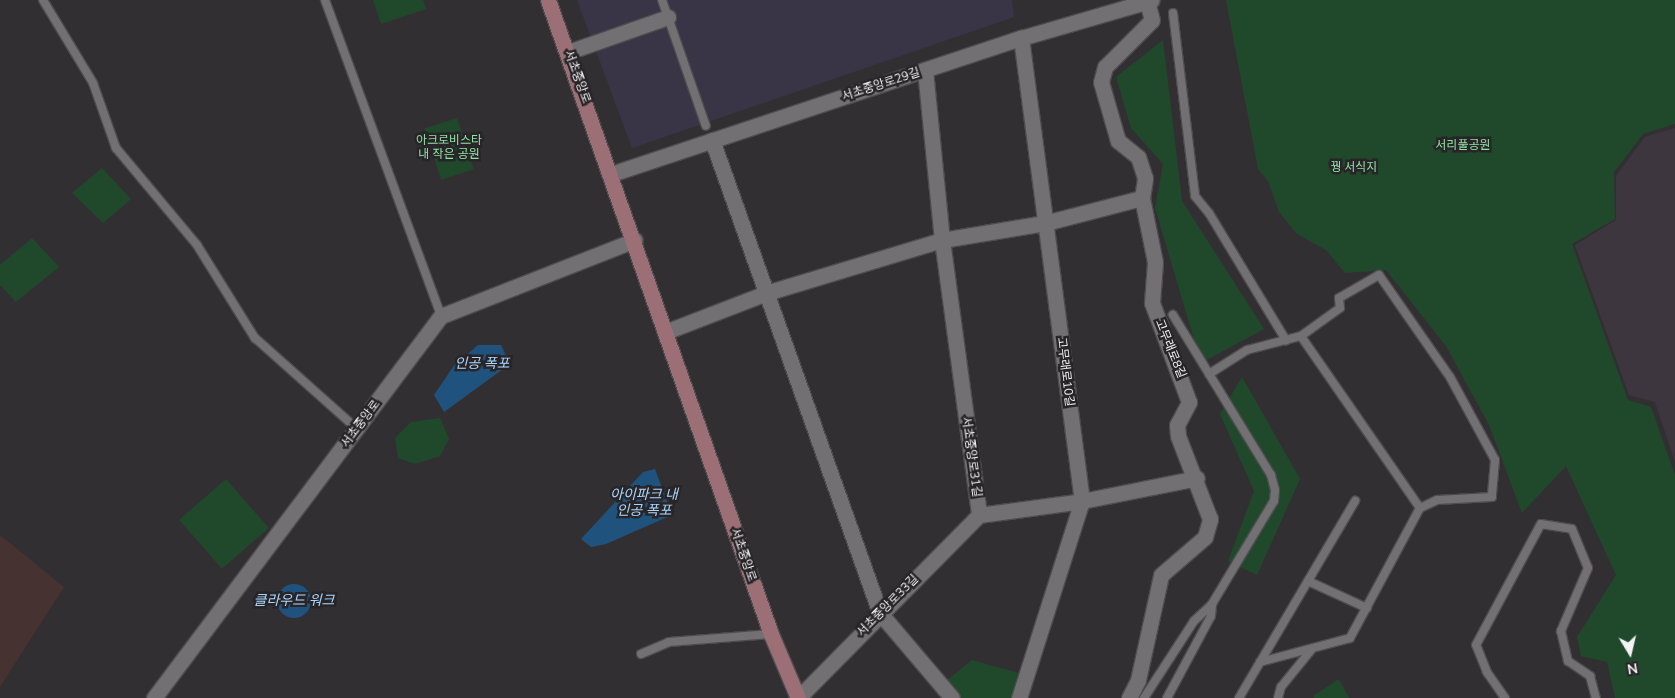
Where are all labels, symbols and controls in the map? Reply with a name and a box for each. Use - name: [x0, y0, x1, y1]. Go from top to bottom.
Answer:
- street label: 서초중앙로: [561, 49, 593, 105]
- street label: 서초중앙로29길: [840, 66, 922, 104]
- park label: 아크로비스타 내 작은 공원: [416, 134, 482, 162]
- park label: 서리풀공원: [1435, 139, 1491, 153]
- park label: 꿩 서식지: [1330, 161, 1378, 175]
- street label: 고무래로8길: [1152, 317, 1188, 381]
- street label: 고무래로10길: [1054, 337, 1076, 407]
- water label: 인공 폭포: [454, 356, 510, 372]
- street label: 서초중앙로: [339, 398, 383, 450]
- street label: 서초중앙로31길: [958, 416, 984, 498]
- water label: 아이파크 내 인공 폭포: [610, 487, 678, 520]
- street label: 서초중앙로: [727, 527, 759, 583]
- street label: 서초중앙로33길: [854, 572, 922, 640]
- water label: 클라우드 워크: [254, 593, 334, 609]
- north arrow: [1605, 628, 1655, 678]
- text: N: [1626, 658, 1639, 679]

